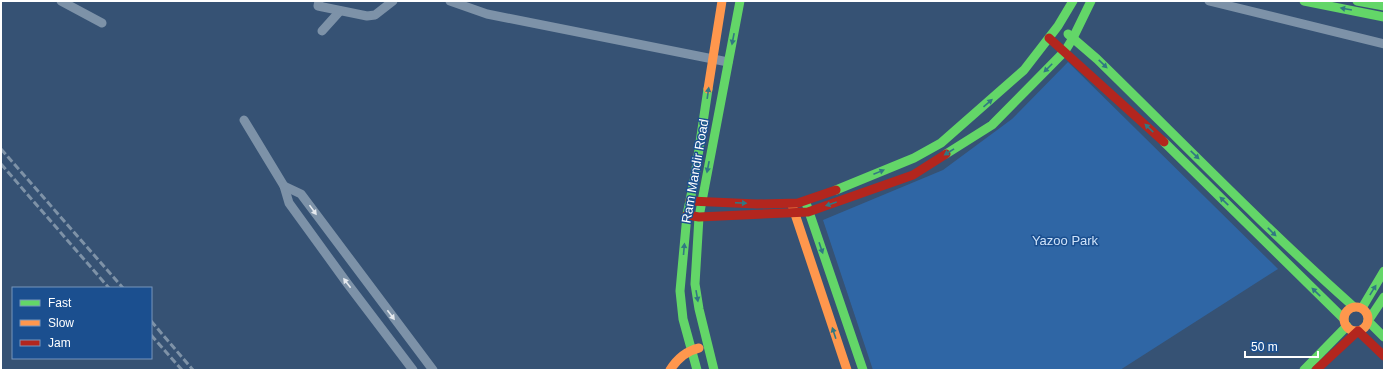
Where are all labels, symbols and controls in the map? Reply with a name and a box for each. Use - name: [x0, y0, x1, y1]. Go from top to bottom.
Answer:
- one-way arrow: [1340, 6, 1352, 12]
- one-way arrow: [729, 33, 735, 45]
- one-way arrow: [1098, 59, 1107, 68]
- one-way arrow: [1043, 63, 1053, 73]
- one-way arrow: [705, 87, 711, 99]
- one-way arrow: [983, 98, 993, 108]
- street label: Ram Mandir Road: [678, 118, 712, 224]
- one-way arrow: [1144, 123, 1154, 133]
- one-way arrow: [944, 148, 954, 156]
- one-way arrow: [1190, 150, 1200, 160]
- one-way arrow: [705, 161, 711, 173]
- one-way arrow: [874, 169, 886, 175]
- one-way arrow: [1219, 196, 1229, 206]
- one-way arrow: [735, 200, 747, 207]
- one-way arrow: [824, 201, 836, 207]
- one-way arrow: [309, 205, 317, 216]
- one-way arrow: [1267, 227, 1277, 237]
- park label: Yazoo Park: [1032, 233, 1099, 248]
- one-way arrow: [681, 243, 687, 255]
- one-way arrow: [818, 243, 824, 255]
- one-way arrow: [343, 278, 351, 289]
- one-way arrow: [1369, 284, 1376, 295]
- legend: [12, 287, 152, 359]
- one-way arrow: [1311, 287, 1321, 297]
- one-way arrow: [694, 290, 700, 302]
- text: Fast: [48, 296, 72, 310]
- one-way arrow: [387, 309, 395, 320]
- text: Slow: [48, 316, 74, 330]
- one-way arrow: [831, 327, 837, 339]
- scale bar: [1245, 333, 1318, 359]
- text: Jam: [48, 336, 71, 350]
- text: 50 m: [1251, 340, 1278, 354]

